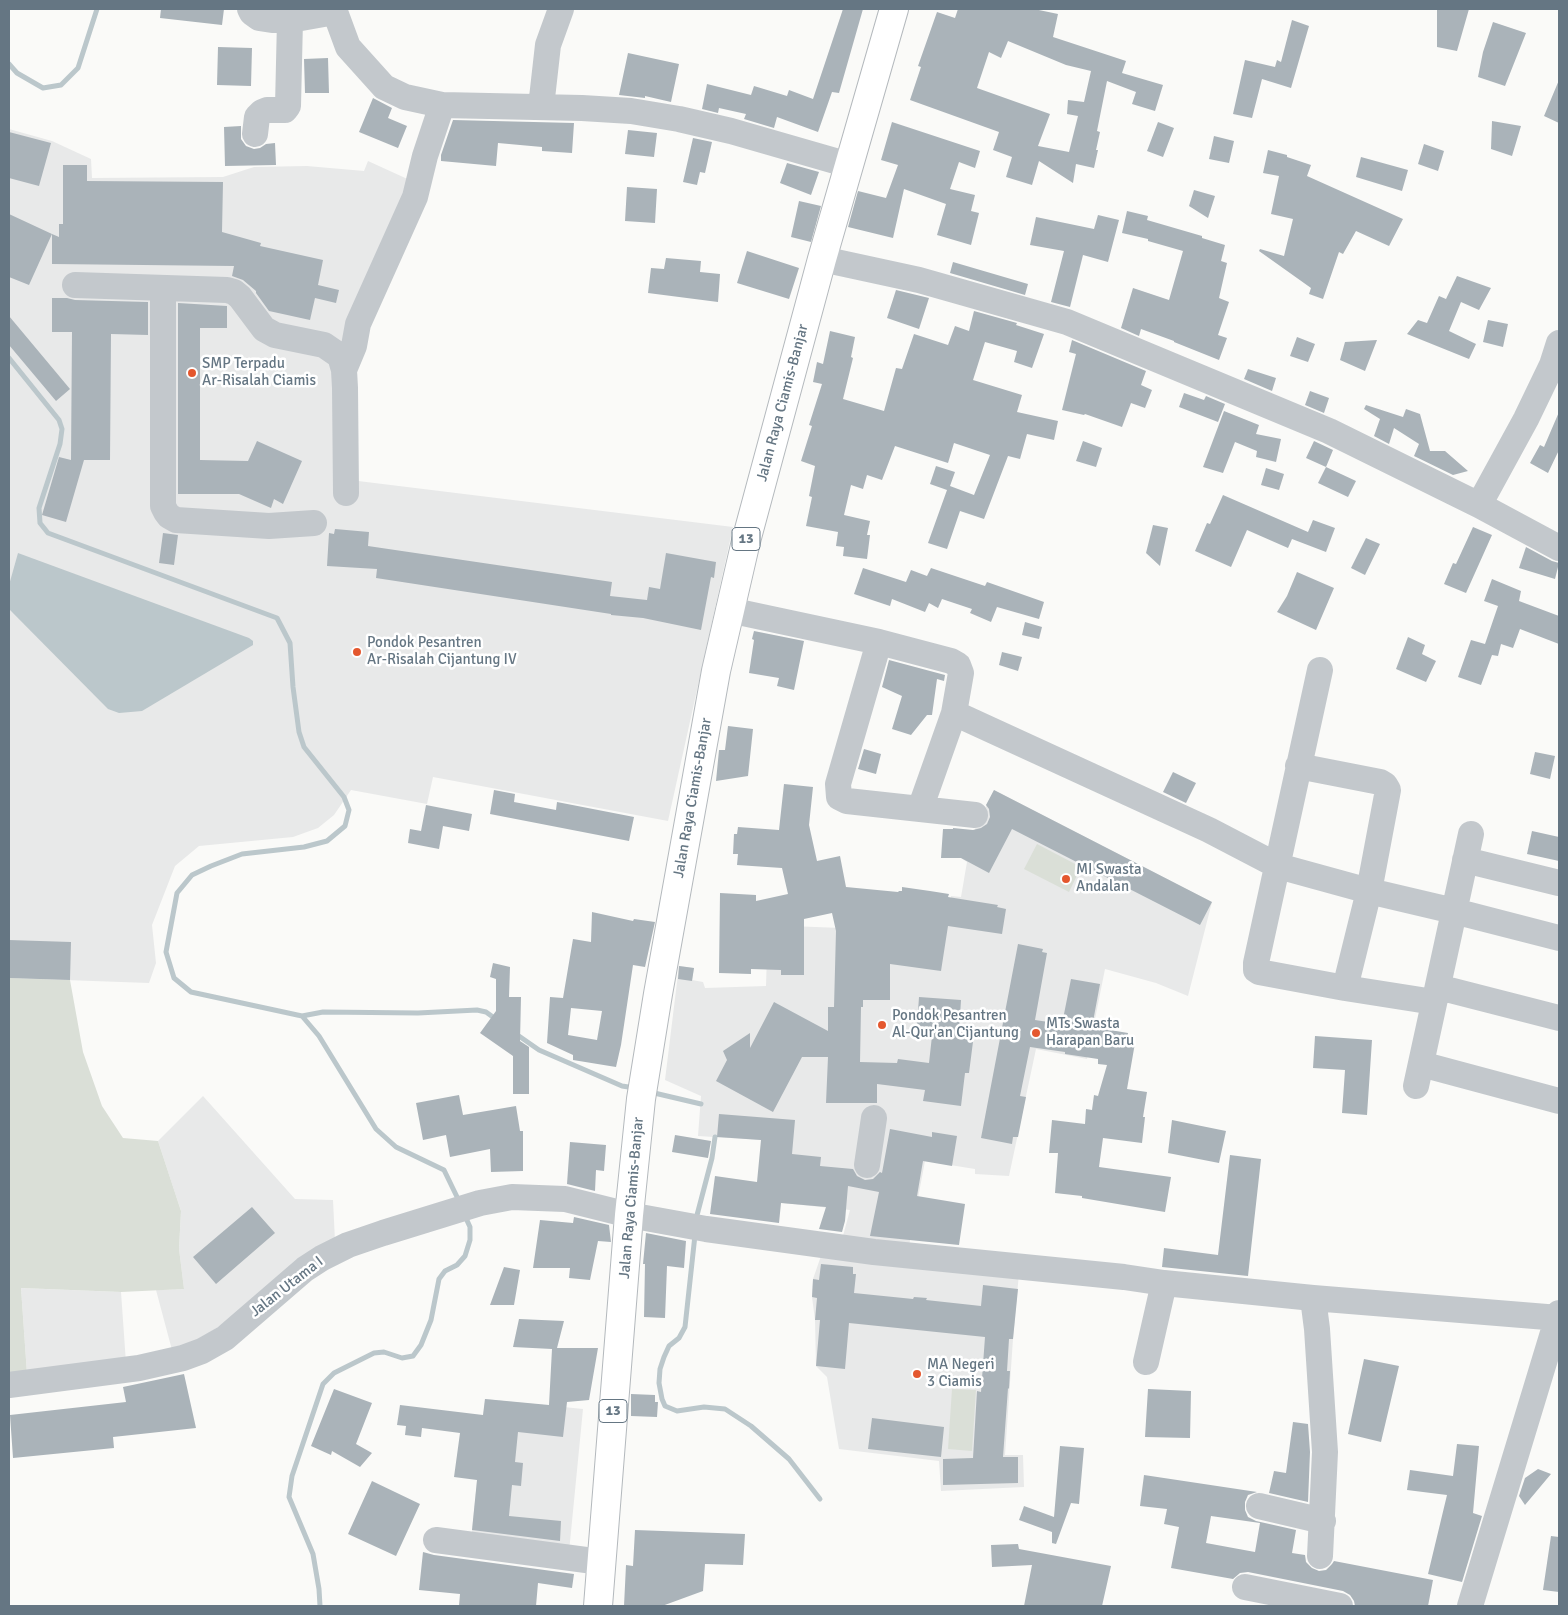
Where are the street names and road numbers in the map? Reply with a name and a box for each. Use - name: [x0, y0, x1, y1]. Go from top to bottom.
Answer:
- street label: Jalan Raya Ciamis-Banjar: [753, 322, 813, 484]
- road number: 13: [732, 528, 760, 550]
- street label: Jalan Raya Ciamis-Banjar: [670, 717, 716, 879]
- street label: Jalan Raya Ciamis-Banjar: [616, 1116, 648, 1280]
- street label: Jalan Utama I: [247, 1253, 327, 1321]
- road number: 13: [599, 1400, 627, 1422]

